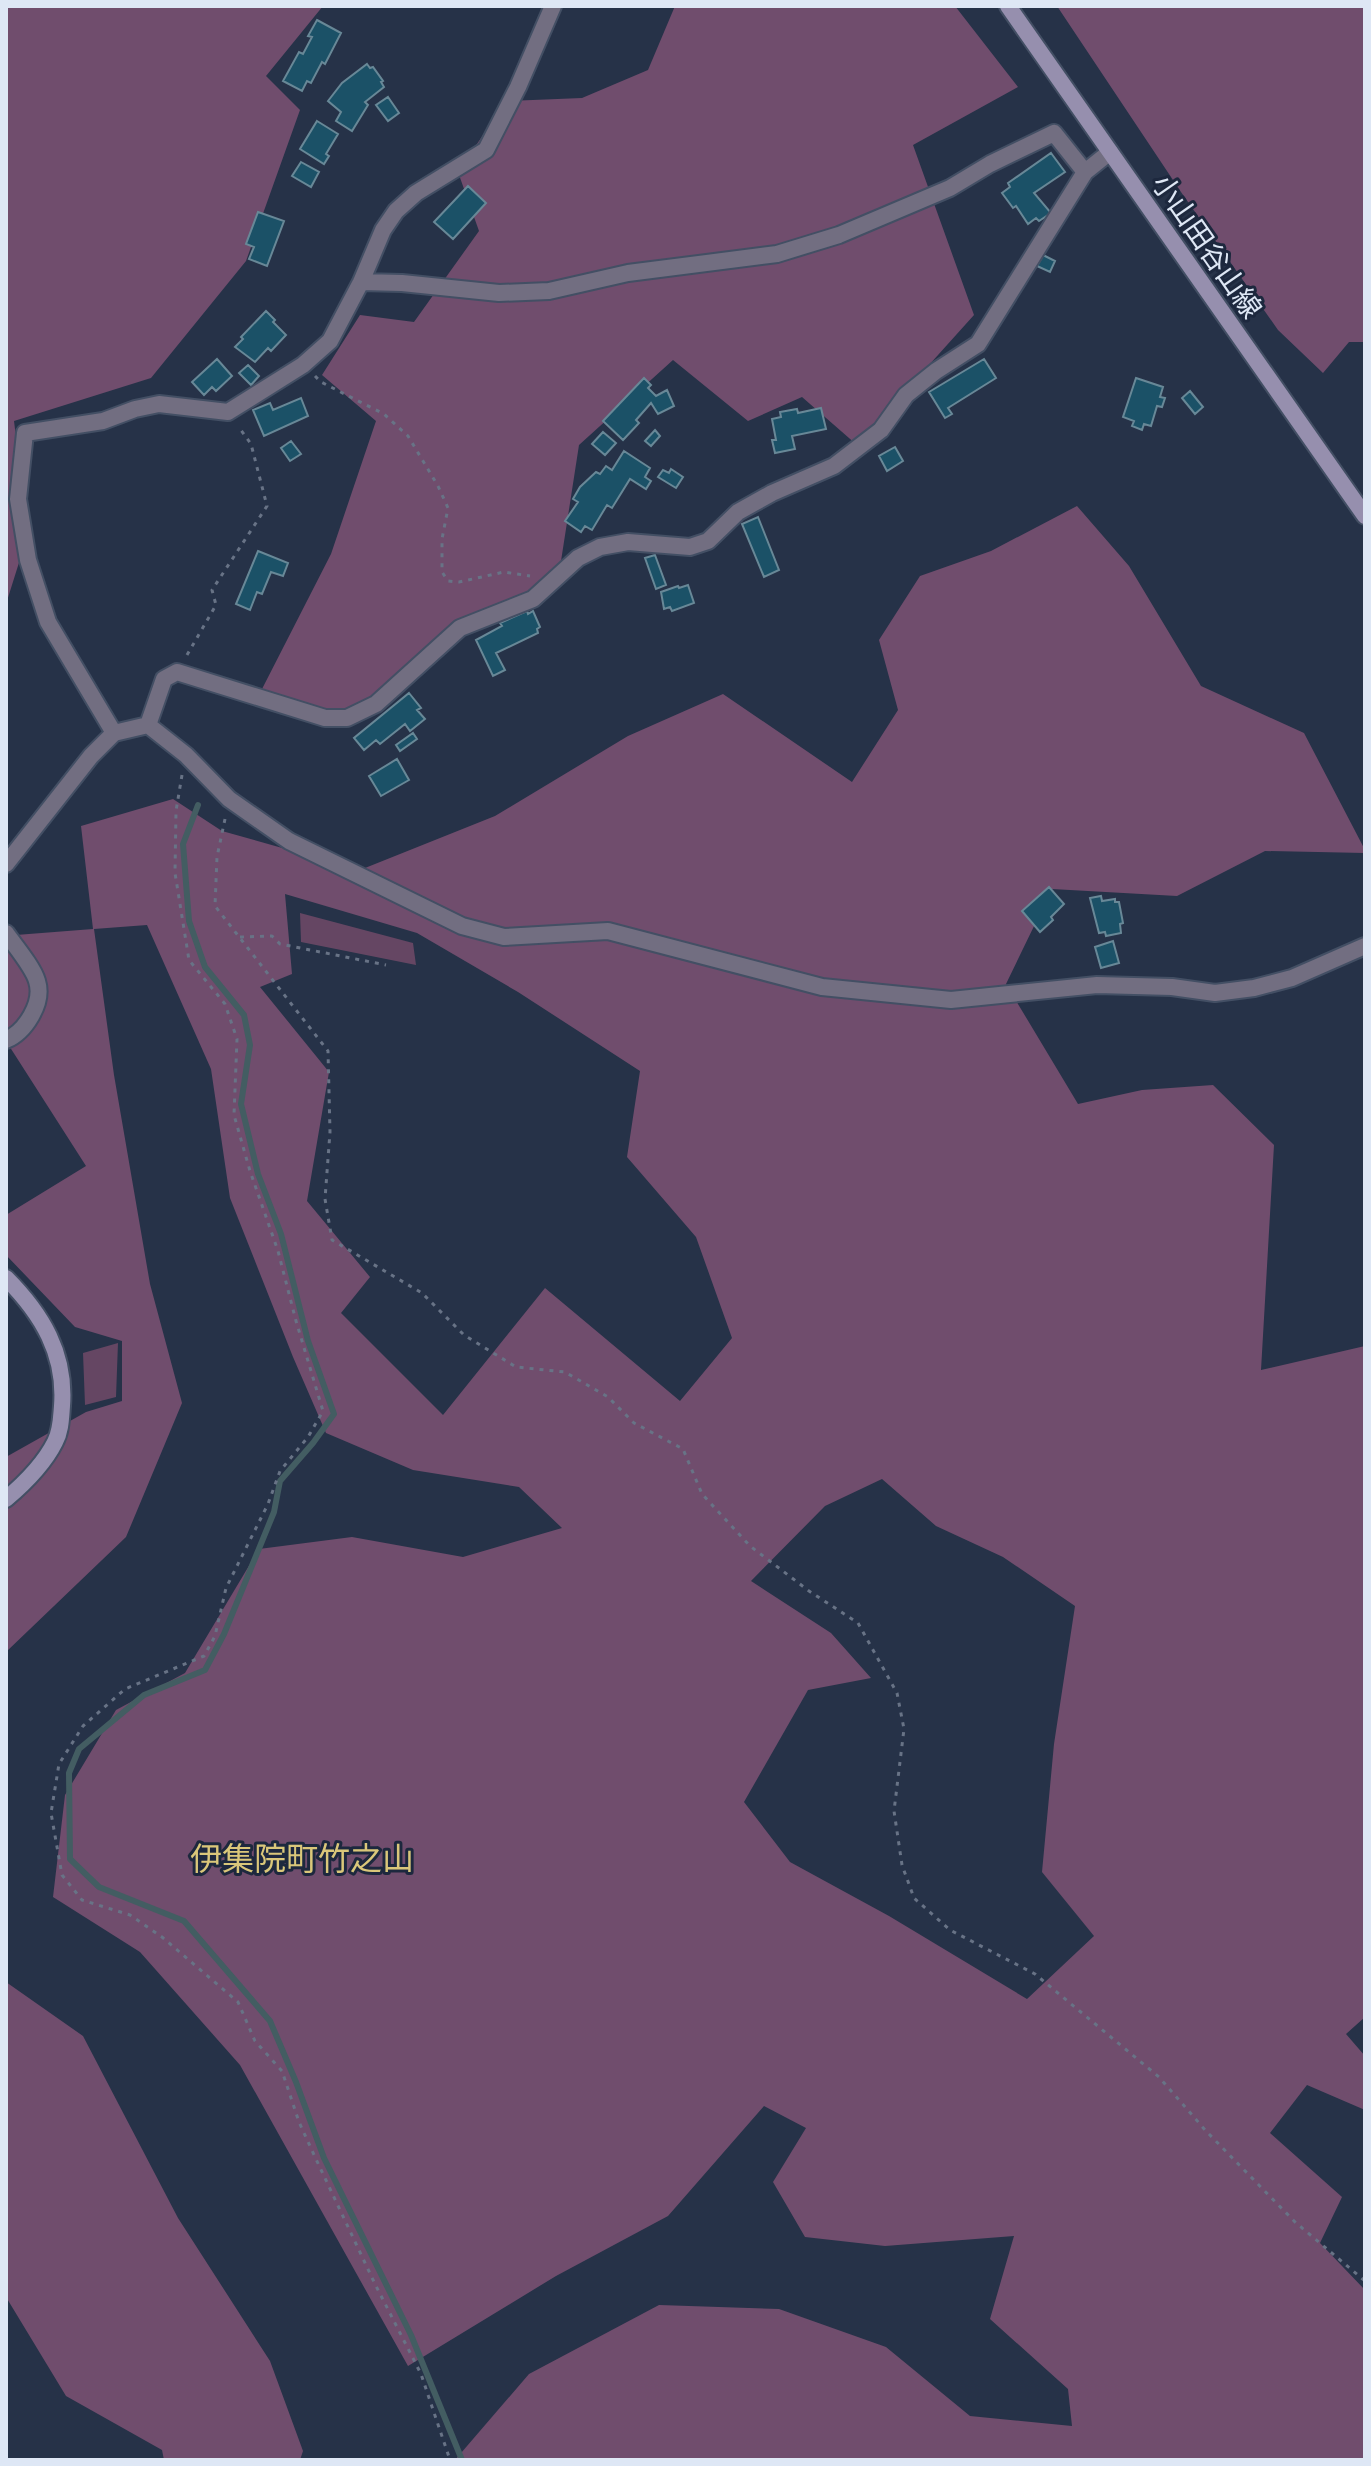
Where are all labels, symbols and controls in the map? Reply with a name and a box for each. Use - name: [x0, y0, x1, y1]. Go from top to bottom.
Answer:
- street label: 小山田谷山線: [1142, 166, 1272, 327]
- district label: 伊集院町竹之山: [190, 1836, 414, 1882]

